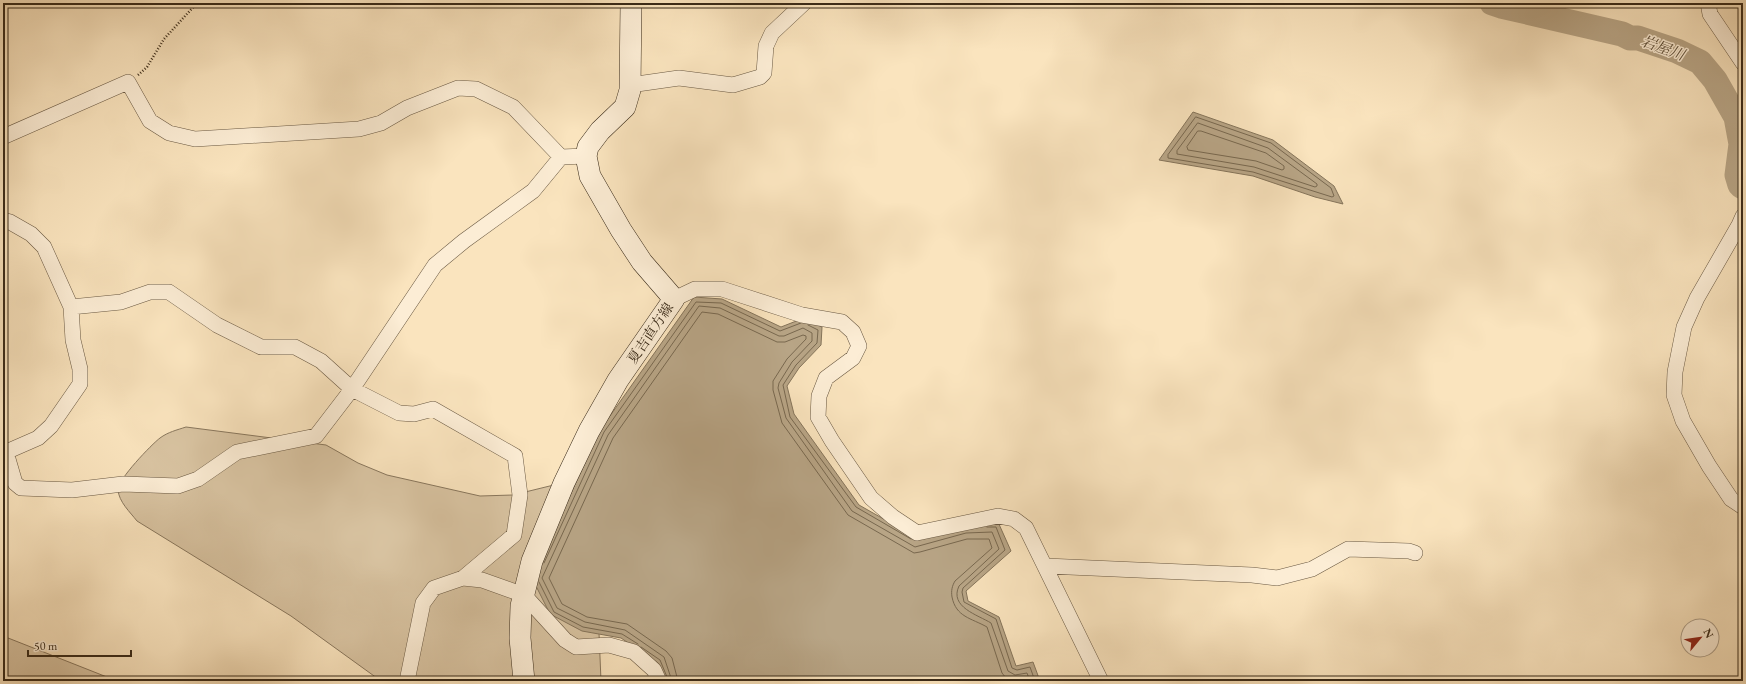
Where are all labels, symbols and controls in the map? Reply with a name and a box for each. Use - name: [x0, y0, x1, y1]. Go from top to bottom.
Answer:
- water label: 岩屋川: [1639, 31, 1689, 65]
- street label: 夏吉直方線: [623, 299, 677, 367]
- north arrow: [1680, 618, 1720, 658]
- text: N: [1700, 626, 1717, 641]
- scale bar: [28, 632, 131, 658]
- text: 50 m: [34, 638, 58, 654]

